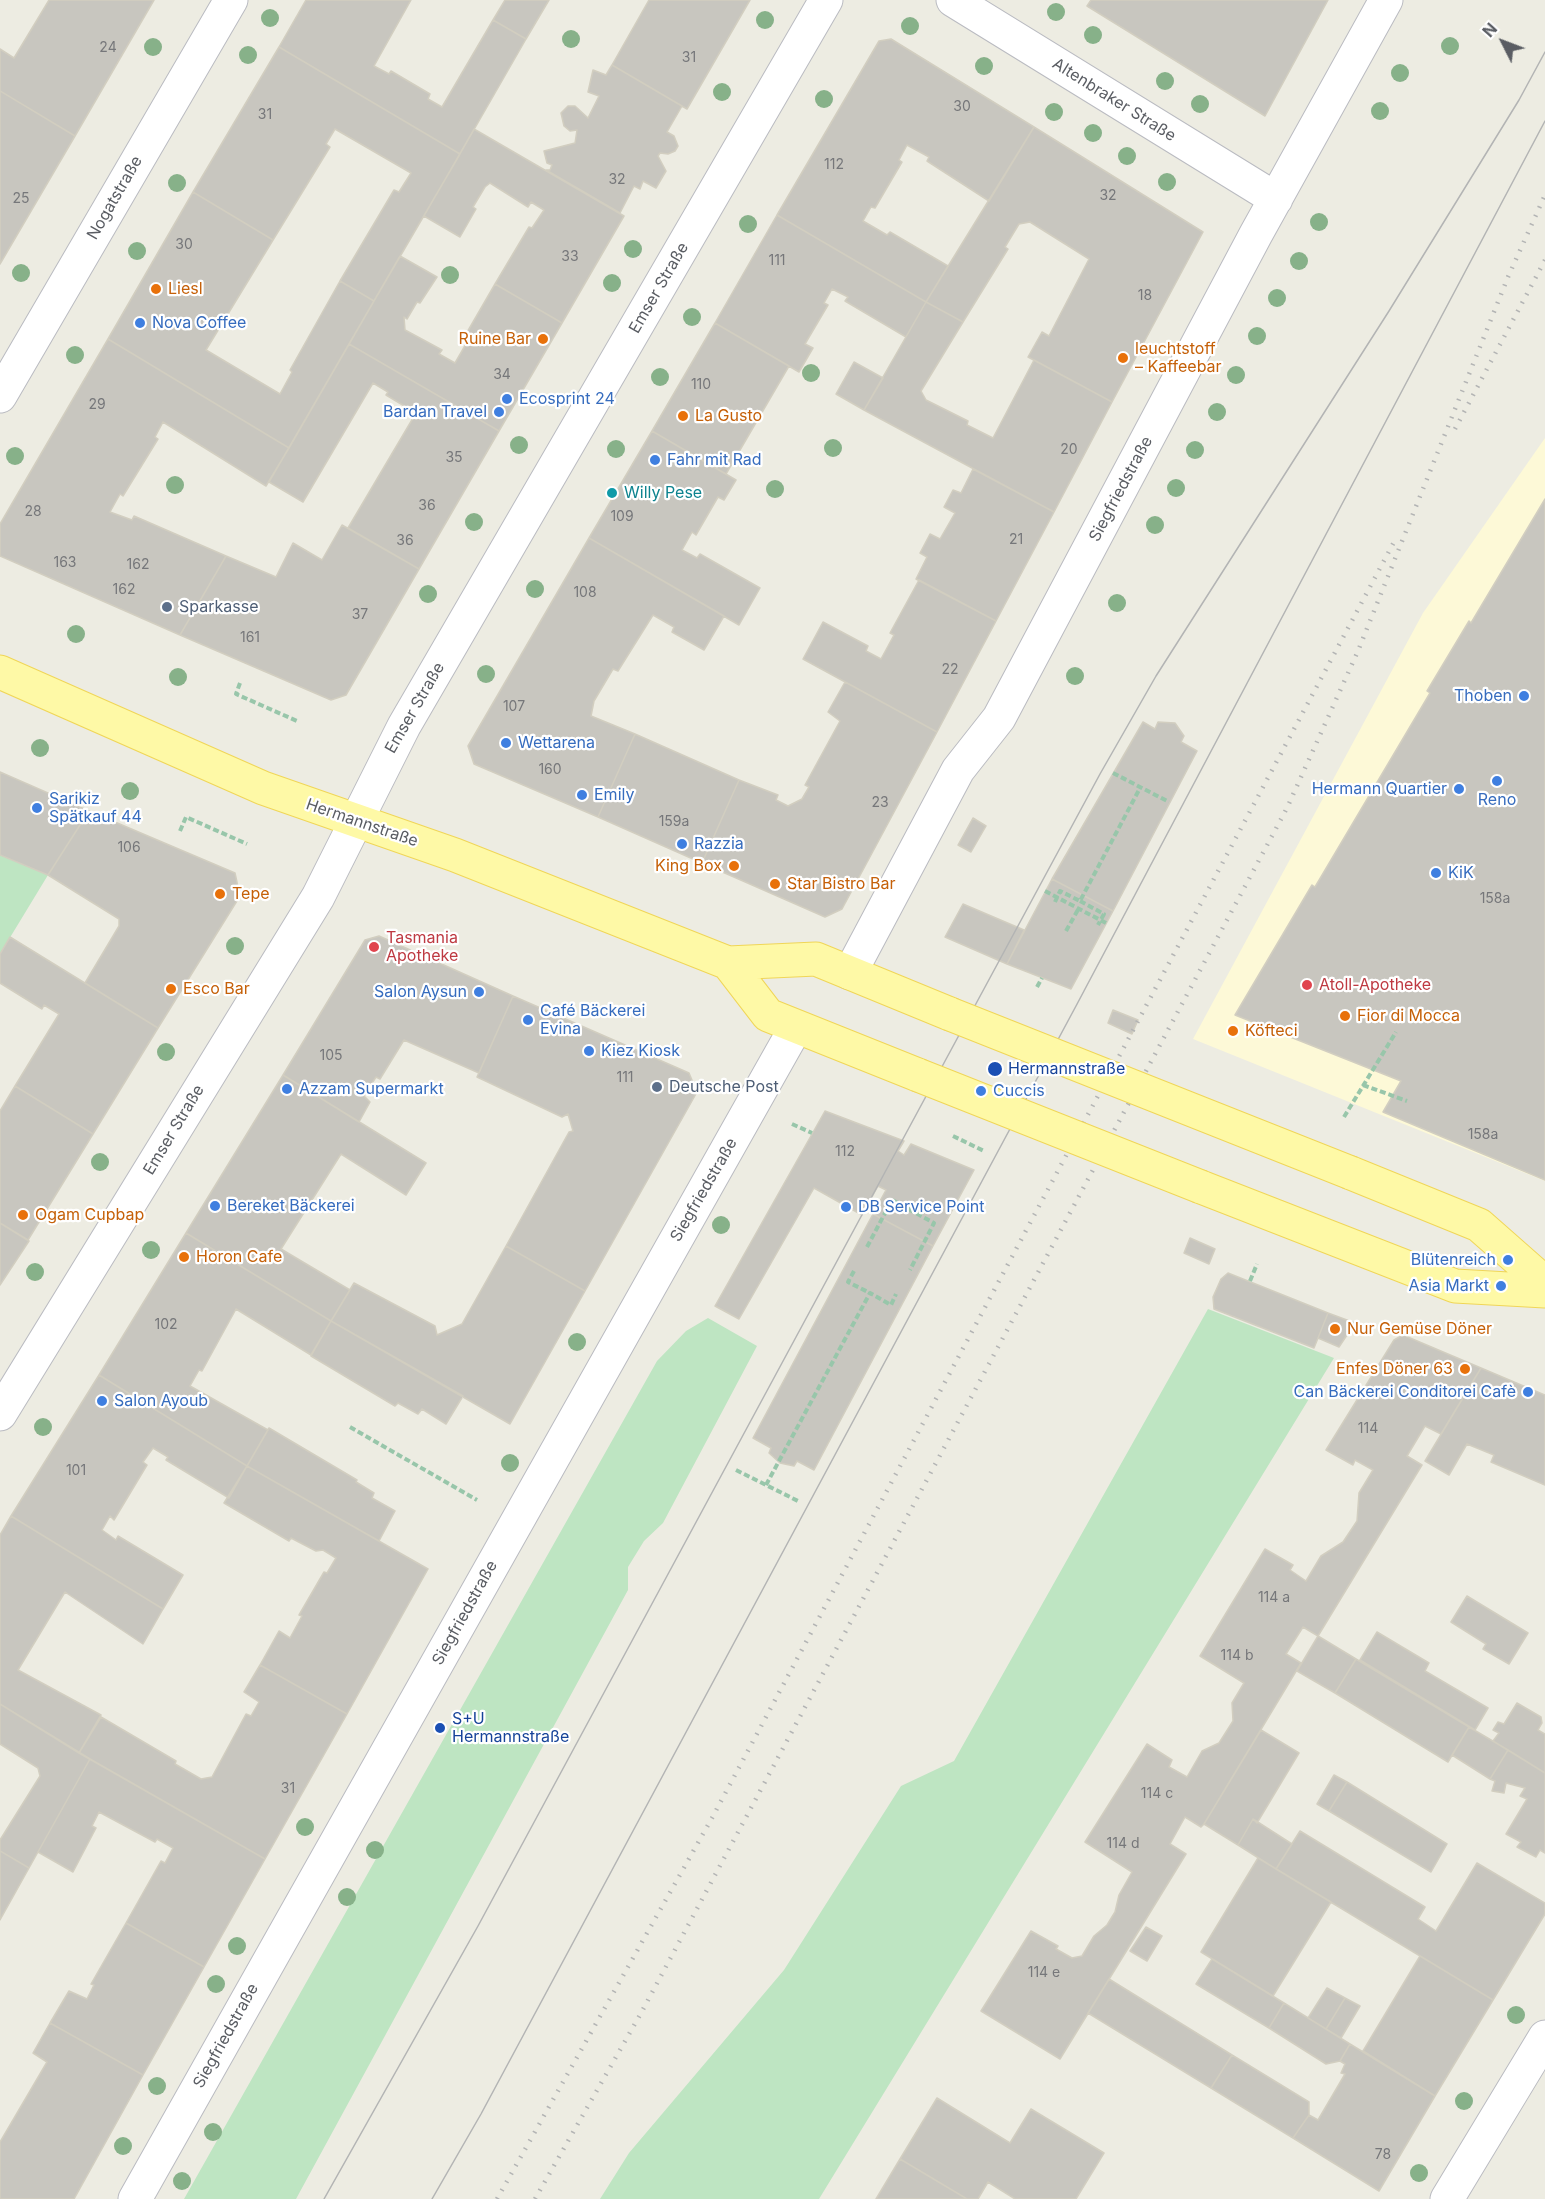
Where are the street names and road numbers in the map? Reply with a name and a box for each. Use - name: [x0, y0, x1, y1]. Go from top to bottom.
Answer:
- street label: Altenbraker Straße: [1049, 54, 1179, 146]
- street label: Nogatstraße: [83, 153, 147, 243]
- street label: Emser Straße: [625, 239, 693, 337]
- street label: Siegfriedstraße: [1085, 433, 1157, 545]
- street label: Emser Straße: [381, 659, 449, 757]
- street label: Hermannstraße: [303, 795, 421, 851]
- street label: Emser Straße: [140, 1082, 208, 1178]
- street label: Siegfriedstraße: [667, 1135, 741, 1245]
- street label: Siegfriedstraße: [428, 1557, 502, 1669]
- street label: Siegfriedstraße: [189, 1980, 263, 2092]

